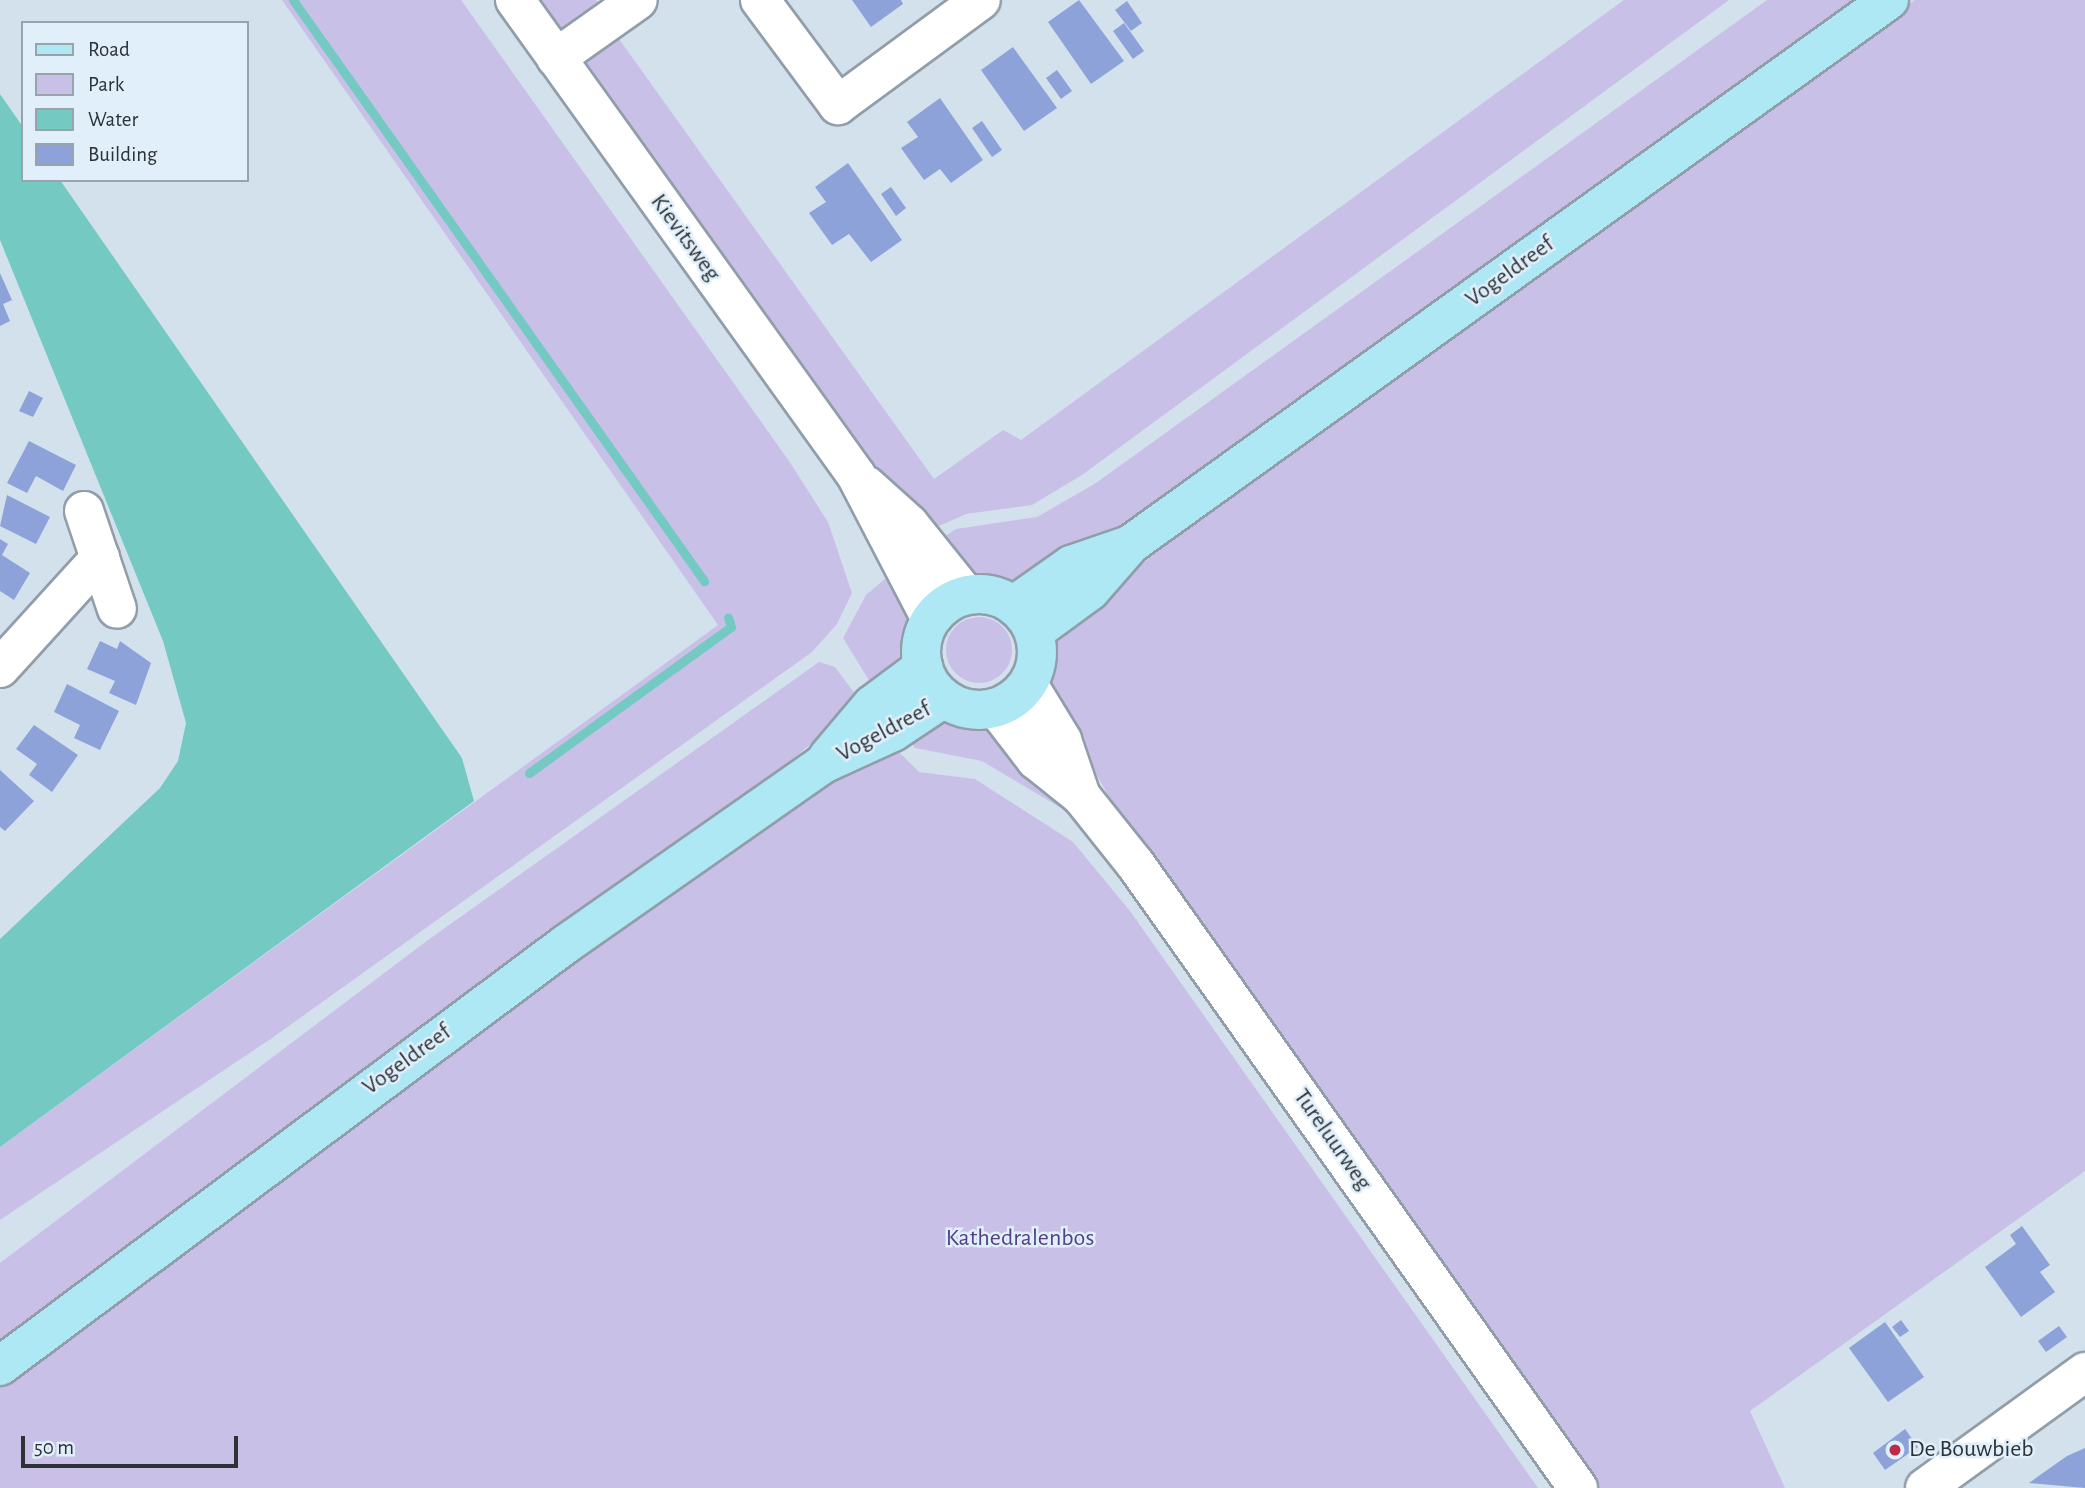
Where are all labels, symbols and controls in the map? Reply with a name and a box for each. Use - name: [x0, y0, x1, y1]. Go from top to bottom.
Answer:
- legend: [21, 21, 248, 182]
- text: Road: [88, 39, 130, 60]
- text: Park: [88, 74, 124, 95]
- text: Water: [88, 109, 138, 130]
- text: Building: [88, 144, 157, 165]
- street label: Kievitsweg: [644, 189, 726, 287]
- street label: Vogeldreef: [1460, 230, 1560, 314]
- street label: Vogeldreef: [832, 695, 936, 769]
- street label: Vogeldreef: [357, 1018, 457, 1102]
- street label: Tureluurweg: [1287, 1084, 1377, 1196]
- park label: Kathedralenbos: [946, 1225, 1094, 1253]
- scale bar: [24, 1422, 242, 1466]
- place label: De Bouwbieb: [1909, 1436, 2034, 1464]
- text: 50 m: [34, 1437, 74, 1458]
- marker: De Bouwbieb: [1887, 1442, 1903, 1458]

